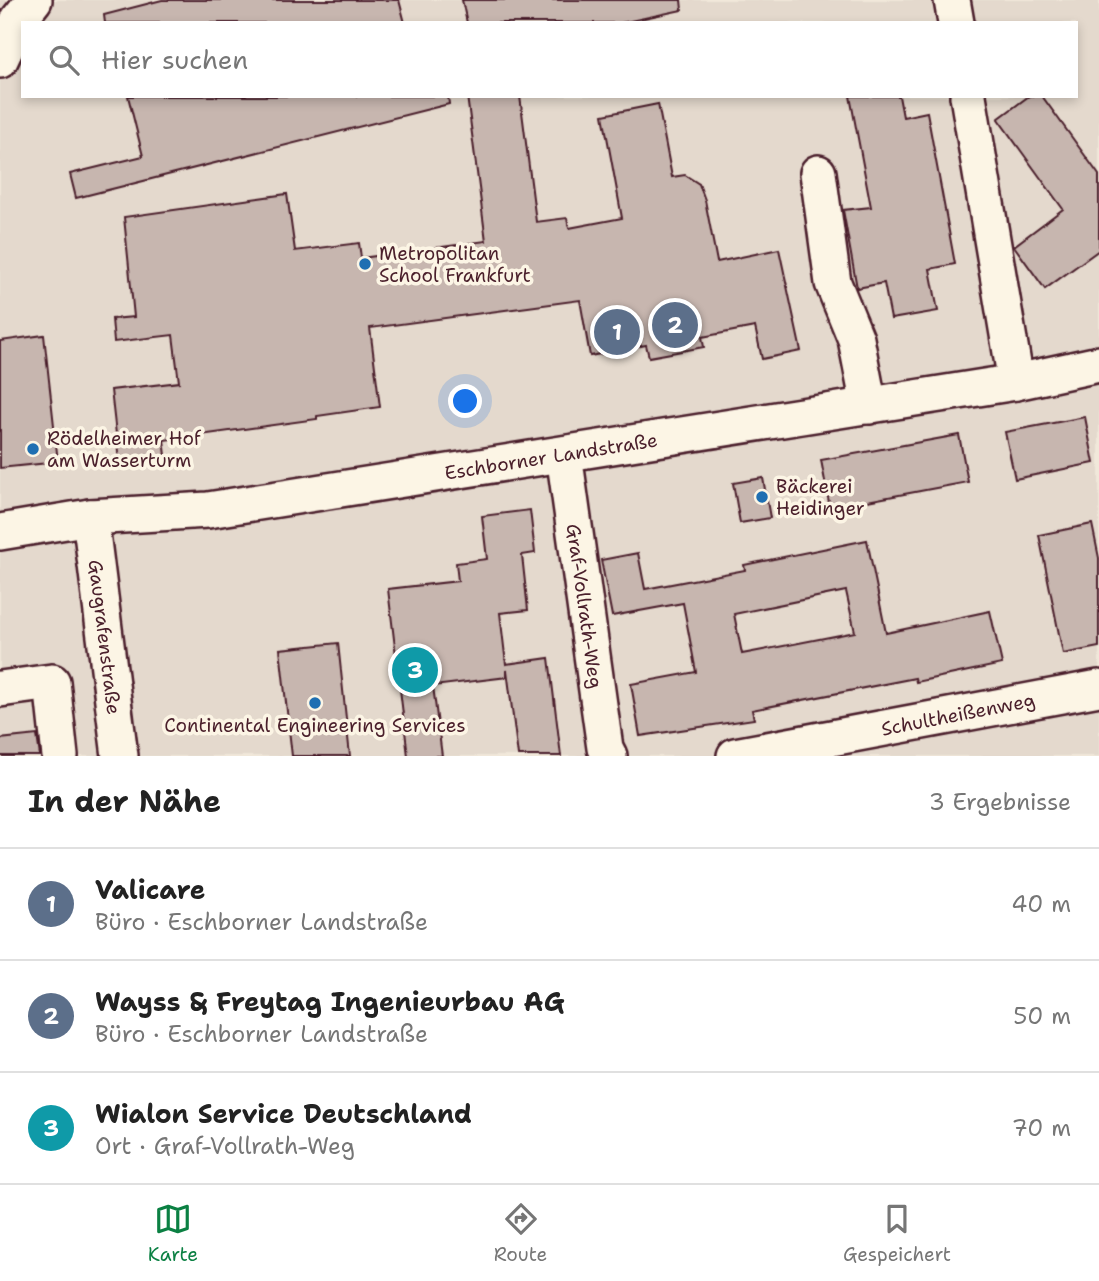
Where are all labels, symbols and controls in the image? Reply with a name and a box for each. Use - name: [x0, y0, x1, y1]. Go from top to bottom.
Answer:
- search box: [21, 21, 1078, 98]
- icon: search: [45, 41, 83, 79]
- text: Hier suchen: [101, 42, 248, 77]
- place label: Metropolitan School Frankfurt: [379, 241, 531, 288]
- marker: Metropolitan School Frankfurt: [357, 256, 373, 272]
- pin: 2: [652, 299, 698, 351]
- pin: 1: [594, 306, 640, 358]
- your location: [448, 384, 482, 418]
- place label: Rödelheimer Hof am Wasserturm: [47, 426, 202, 473]
- street label: Eschborner Landstraße: [443, 427, 659, 486]
- marker: Rödelheimer Hof am Wasserturm: [25, 441, 41, 457]
- place label: Bäckerei Heidinger: [776, 474, 865, 521]
- marker: Bäckerei Heidinger: [754, 489, 770, 505]
- street label: Graf-Vollrath-Weg: [561, 522, 608, 690]
- street label: Gaugrafenstraße: [83, 558, 126, 716]
- pin: 3: [392, 644, 438, 696]
- street label: Schultheißenweg: [879, 687, 1037, 742]
- marker: Continental Engineering Services: [307, 695, 323, 711]
- place label: Continental Engineering Services: [164, 713, 466, 738]
- text: In der Nähe: [28, 781, 221, 822]
- text: 3 Ergebnisse: [929, 787, 1071, 817]
- text: Valicare: [95, 872, 205, 907]
- text: 1: [46, 889, 56, 919]
- text: 40 m: [1011, 889, 1071, 919]
- text: Büro · Eschborner Landstraße: [95, 907, 428, 937]
- text: Wayss & Freytag Ingenieurbau AG: [95, 984, 565, 1019]
- text: 2: [43, 1001, 59, 1031]
- text: 50 m: [1013, 1001, 1071, 1031]
- text: Büro · Eschborner Landstraße: [95, 1019, 428, 1049]
- text: Wialon Service Deutschland: [95, 1096, 472, 1131]
- text: 3: [43, 1113, 59, 1143]
- text: 70 m: [1012, 1113, 1071, 1143]
- text: Ort · Graf-Vollrath-Weg: [95, 1131, 355, 1161]
- tab: Karte: [148, 1200, 198, 1267]
- tab: Route: [494, 1200, 547, 1267]
- tab: Gespeichert: [843, 1200, 951, 1267]

